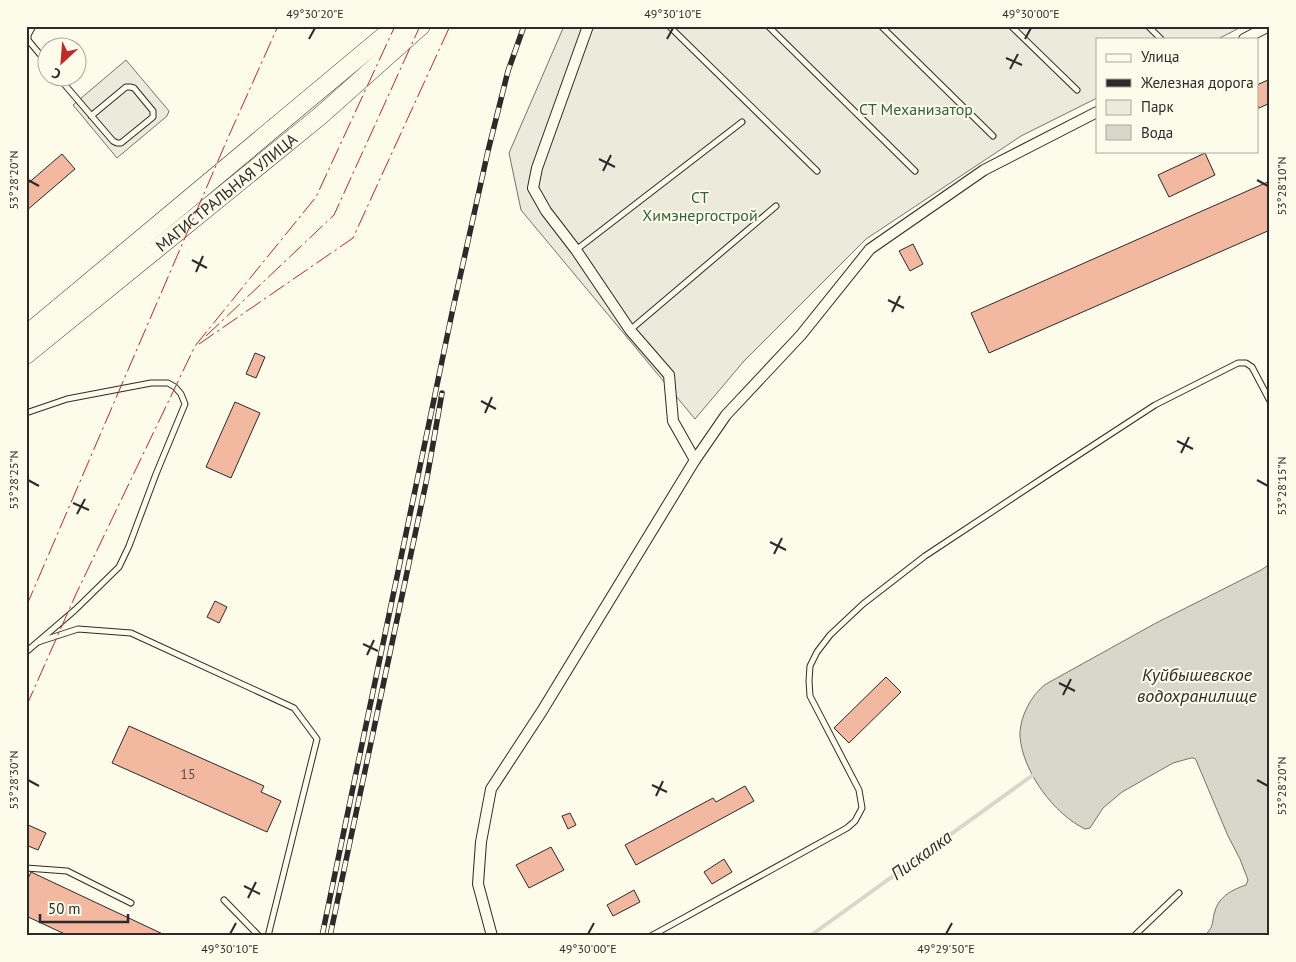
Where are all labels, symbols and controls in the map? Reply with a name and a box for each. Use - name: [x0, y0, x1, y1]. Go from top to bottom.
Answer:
- text: 49°30'20"E: [286, 6, 344, 21]
- text: 49°30'10"E: [644, 6, 702, 21]
- text: 49°30'00"E: [1002, 6, 1060, 21]
- north arrow: [38, 38, 88, 88]
- legend: [1096, 38, 1258, 152]
- text: Улица: [1141, 47, 1179, 66]
- text: С: [49, 64, 64, 83]
- text: Железная дорога: [1140, 73, 1254, 92]
- text: Парк: [1141, 97, 1174, 116]
- park label: СТ Механизатор: [859, 99, 973, 119]
- text: Вода: [1141, 123, 1173, 142]
- street label: МАГИСТРАЛЬНАЯ УЛИЦА: [151, 128, 302, 256]
- text: 53°28'20"N: [6, 150, 21, 210]
- text: 53°28'10"N: [1274, 156, 1289, 216]
- park label: СТ Химэнергострой: [642, 187, 758, 225]
- text: 53°28'25"N: [6, 450, 21, 510]
- text: 53°28'15"N: [1274, 456, 1289, 516]
- water label: Куйбышевское водохранилище: [1137, 663, 1258, 707]
- text: 53°28'30"N: [6, 750, 21, 810]
- text: 53°28'20"N: [1274, 756, 1289, 816]
- house number: 15: [180, 765, 196, 783]
- water label: Пискалка: [886, 825, 956, 885]
- scale bar: [40, 892, 128, 924]
- text: 50 m: [48, 899, 81, 918]
- text: 49°30'10"E: [201, 941, 259, 956]
- text: 49°30'00"E: [559, 941, 617, 956]
- text: 49°29'50"E: [917, 941, 975, 956]

